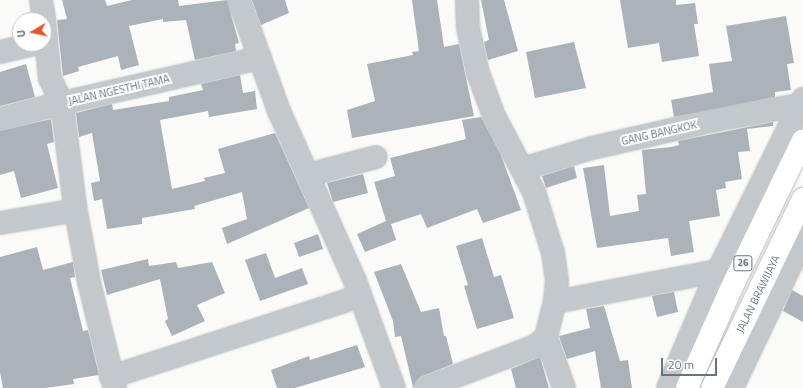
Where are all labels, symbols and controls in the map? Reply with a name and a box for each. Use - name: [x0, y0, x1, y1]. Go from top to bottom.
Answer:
- north arrow: [12, 12, 52, 52]
- text: U: [13, 29, 30, 39]
- street label: JALAN NGESTHI TAMA: [67, 72, 171, 108]
- street label: GANG BANGKOK: [620, 118, 698, 148]
- street label: JALAN BRAWIJAYA: [733, 253, 783, 335]
- road number: 26: [733, 255, 753, 271]
- scale bar: [663, 350, 719, 376]
- text: 20 m: [668, 355, 694, 374]

